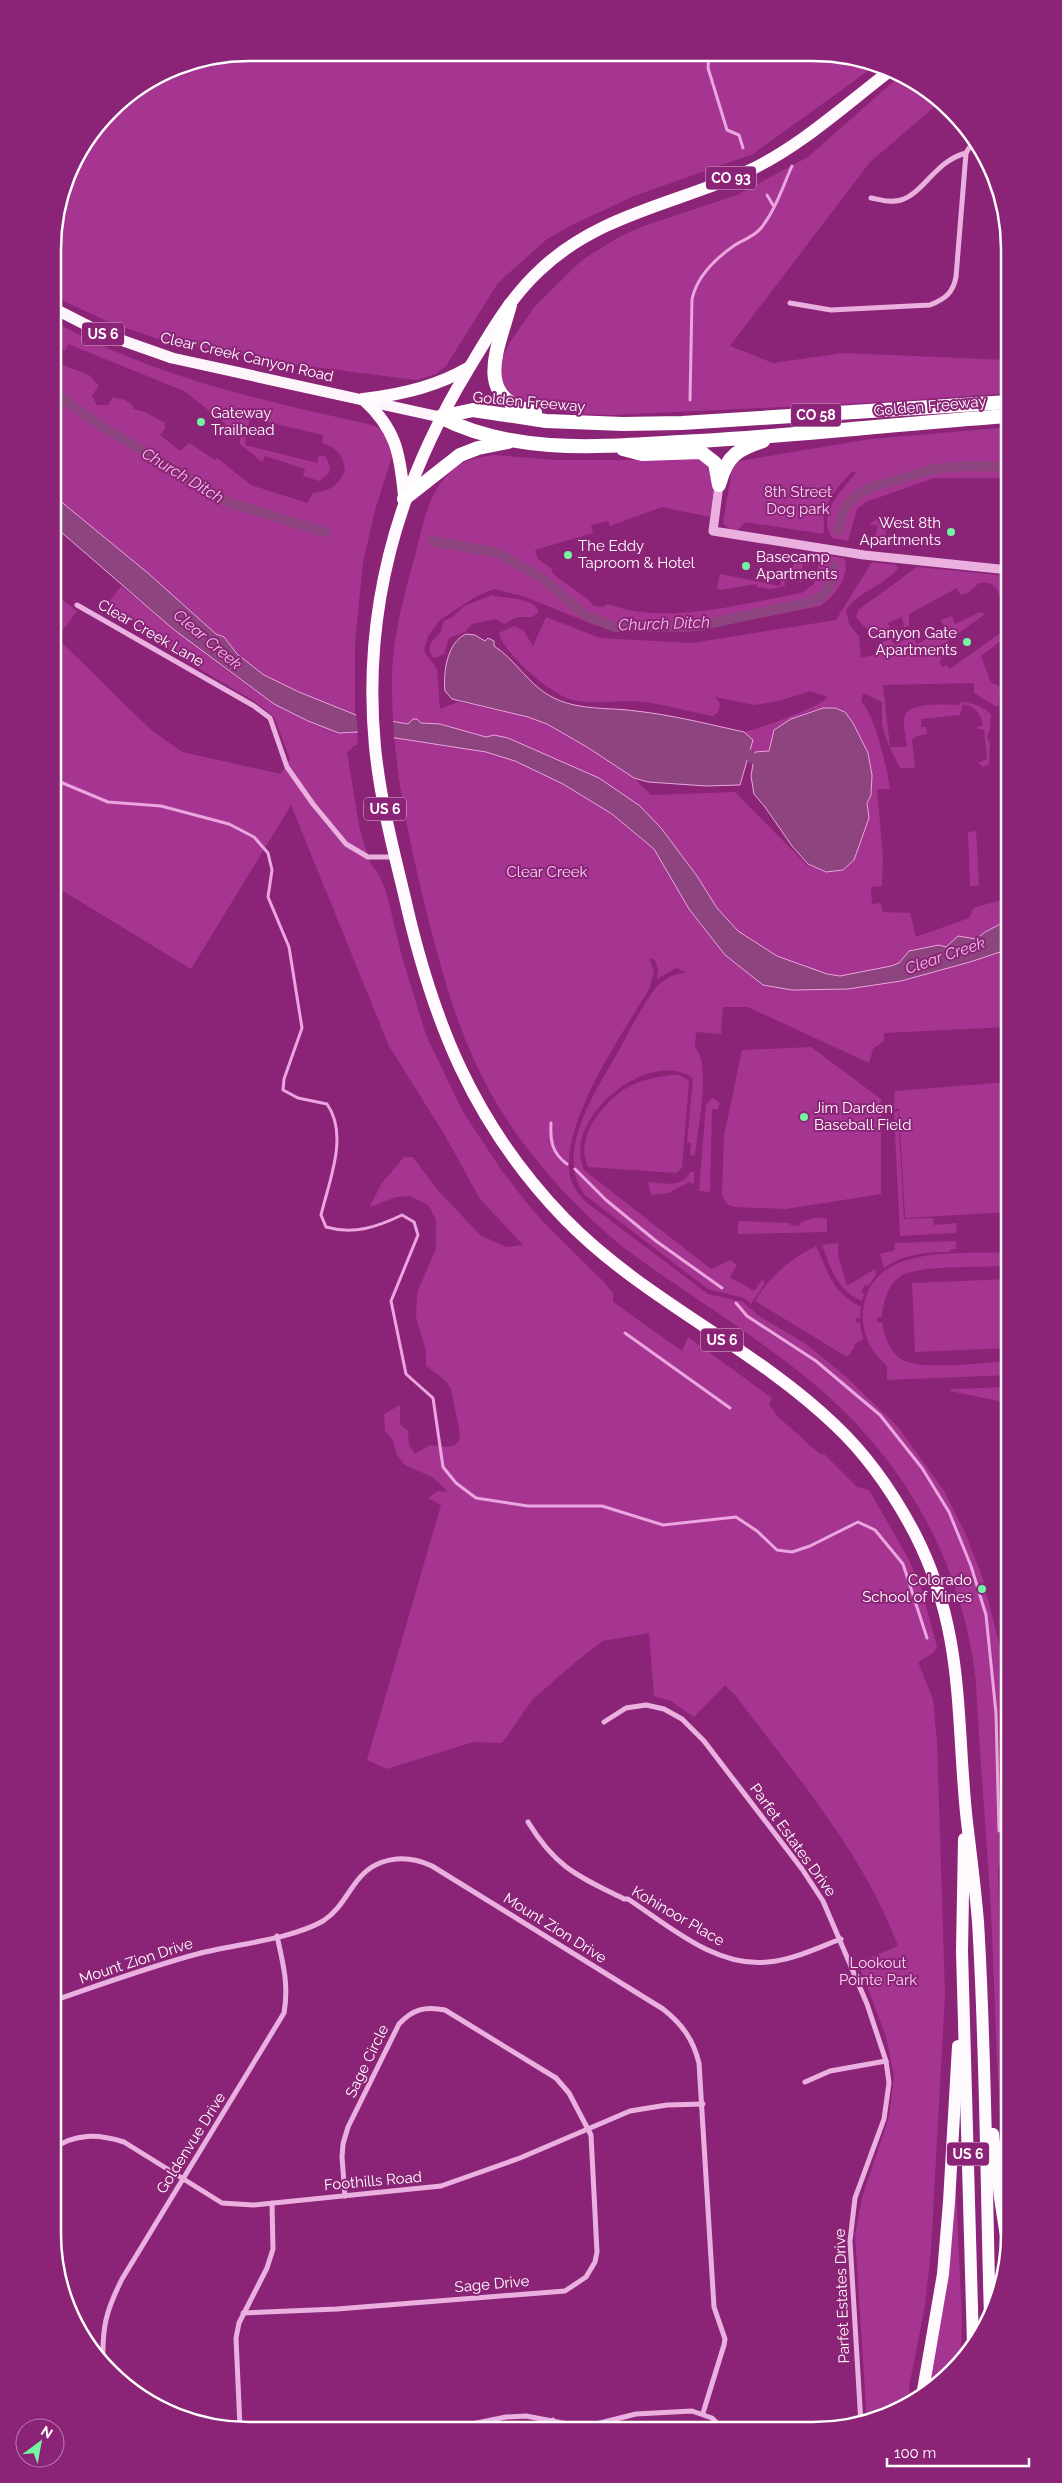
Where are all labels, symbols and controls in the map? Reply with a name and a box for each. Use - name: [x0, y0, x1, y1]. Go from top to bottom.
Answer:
- road number: CO 93: [706, 167, 756, 190]
- road number: US 6: [82, 322, 124, 346]
- street label: Clear Creek Canyon Road: [159, 328, 335, 386]
- street label: Golden Freeway: [472, 388, 586, 416]
- street label: Golden Freeway: [873, 392, 987, 420]
- place label: Gateway Trailhead: [211, 404, 275, 439]
- road number: CO 58: [791, 404, 841, 426]
- marker: Gateway Trailhead: [195, 416, 207, 428]
- water label: Church Ditch: [138, 444, 227, 507]
- park label: 8th Street Dog park: [764, 483, 832, 518]
- place label: West 8th Apartments: [860, 514, 941, 549]
- marker: West 8th Apartments: [945, 526, 957, 538]
- place label: The Eddy Taproom & Hotel: [578, 537, 696, 572]
- place label: Basecamp Apartments: [756, 548, 837, 583]
- marker: The Eddy Taproom & Hotel: [562, 549, 574, 561]
- marker: Basecamp Apartments: [740, 560, 752, 572]
- street label: Clear Creek Lane: [95, 595, 207, 671]
- water label: Clear Creek: [170, 605, 246, 673]
- water label: Church Ditch: [618, 612, 710, 635]
- place label: Canyon Gate Apartments: [868, 624, 957, 659]
- marker: Canyon Gate Apartments: [961, 636, 973, 648]
- road number: US 6: [364, 798, 406, 821]
- park label: Clear Creek: [507, 863, 588, 881]
- water label: Clear Creek: [903, 933, 988, 978]
- place label: Jim Darden Baseball Field: [814, 1099, 912, 1134]
- marker: Jim Darden Baseball Field: [798, 1111, 810, 1123]
- road number: US 6: [701, 1328, 743, 1352]
- place label: Colorado School of Mines: [862, 1571, 972, 1606]
- marker: Colorado School of Mines: [976, 1583, 988, 1595]
- street label: Parfet Estates Drive: [746, 1780, 840, 1900]
- street label: Kohinoor Place: [628, 1882, 728, 1950]
- street label: Mount Zion Drive: [500, 1889, 610, 1967]
- street label: Mount Zion Drive: [77, 1934, 195, 1988]
- park label: Lookout Pointe Park: [839, 1954, 917, 1989]
- street label: Sage Circle: [342, 2021, 392, 2100]
- street label: Goldenvue Drive: [153, 2089, 229, 2197]
- road number: US 6: [947, 2142, 989, 2166]
- street label: Foothills Road: [323, 2168, 423, 2194]
- street label: Parfet Estates Drive: [831, 2228, 853, 2364]
- street label: Sage Drive: [454, 2272, 530, 2296]
- north arrow: [15, 2418, 65, 2468]
- text: N: [38, 2422, 56, 2442]
- scale bar: [887, 2436, 1030, 2468]
- text: 100 m: [894, 2444, 936, 2462]

